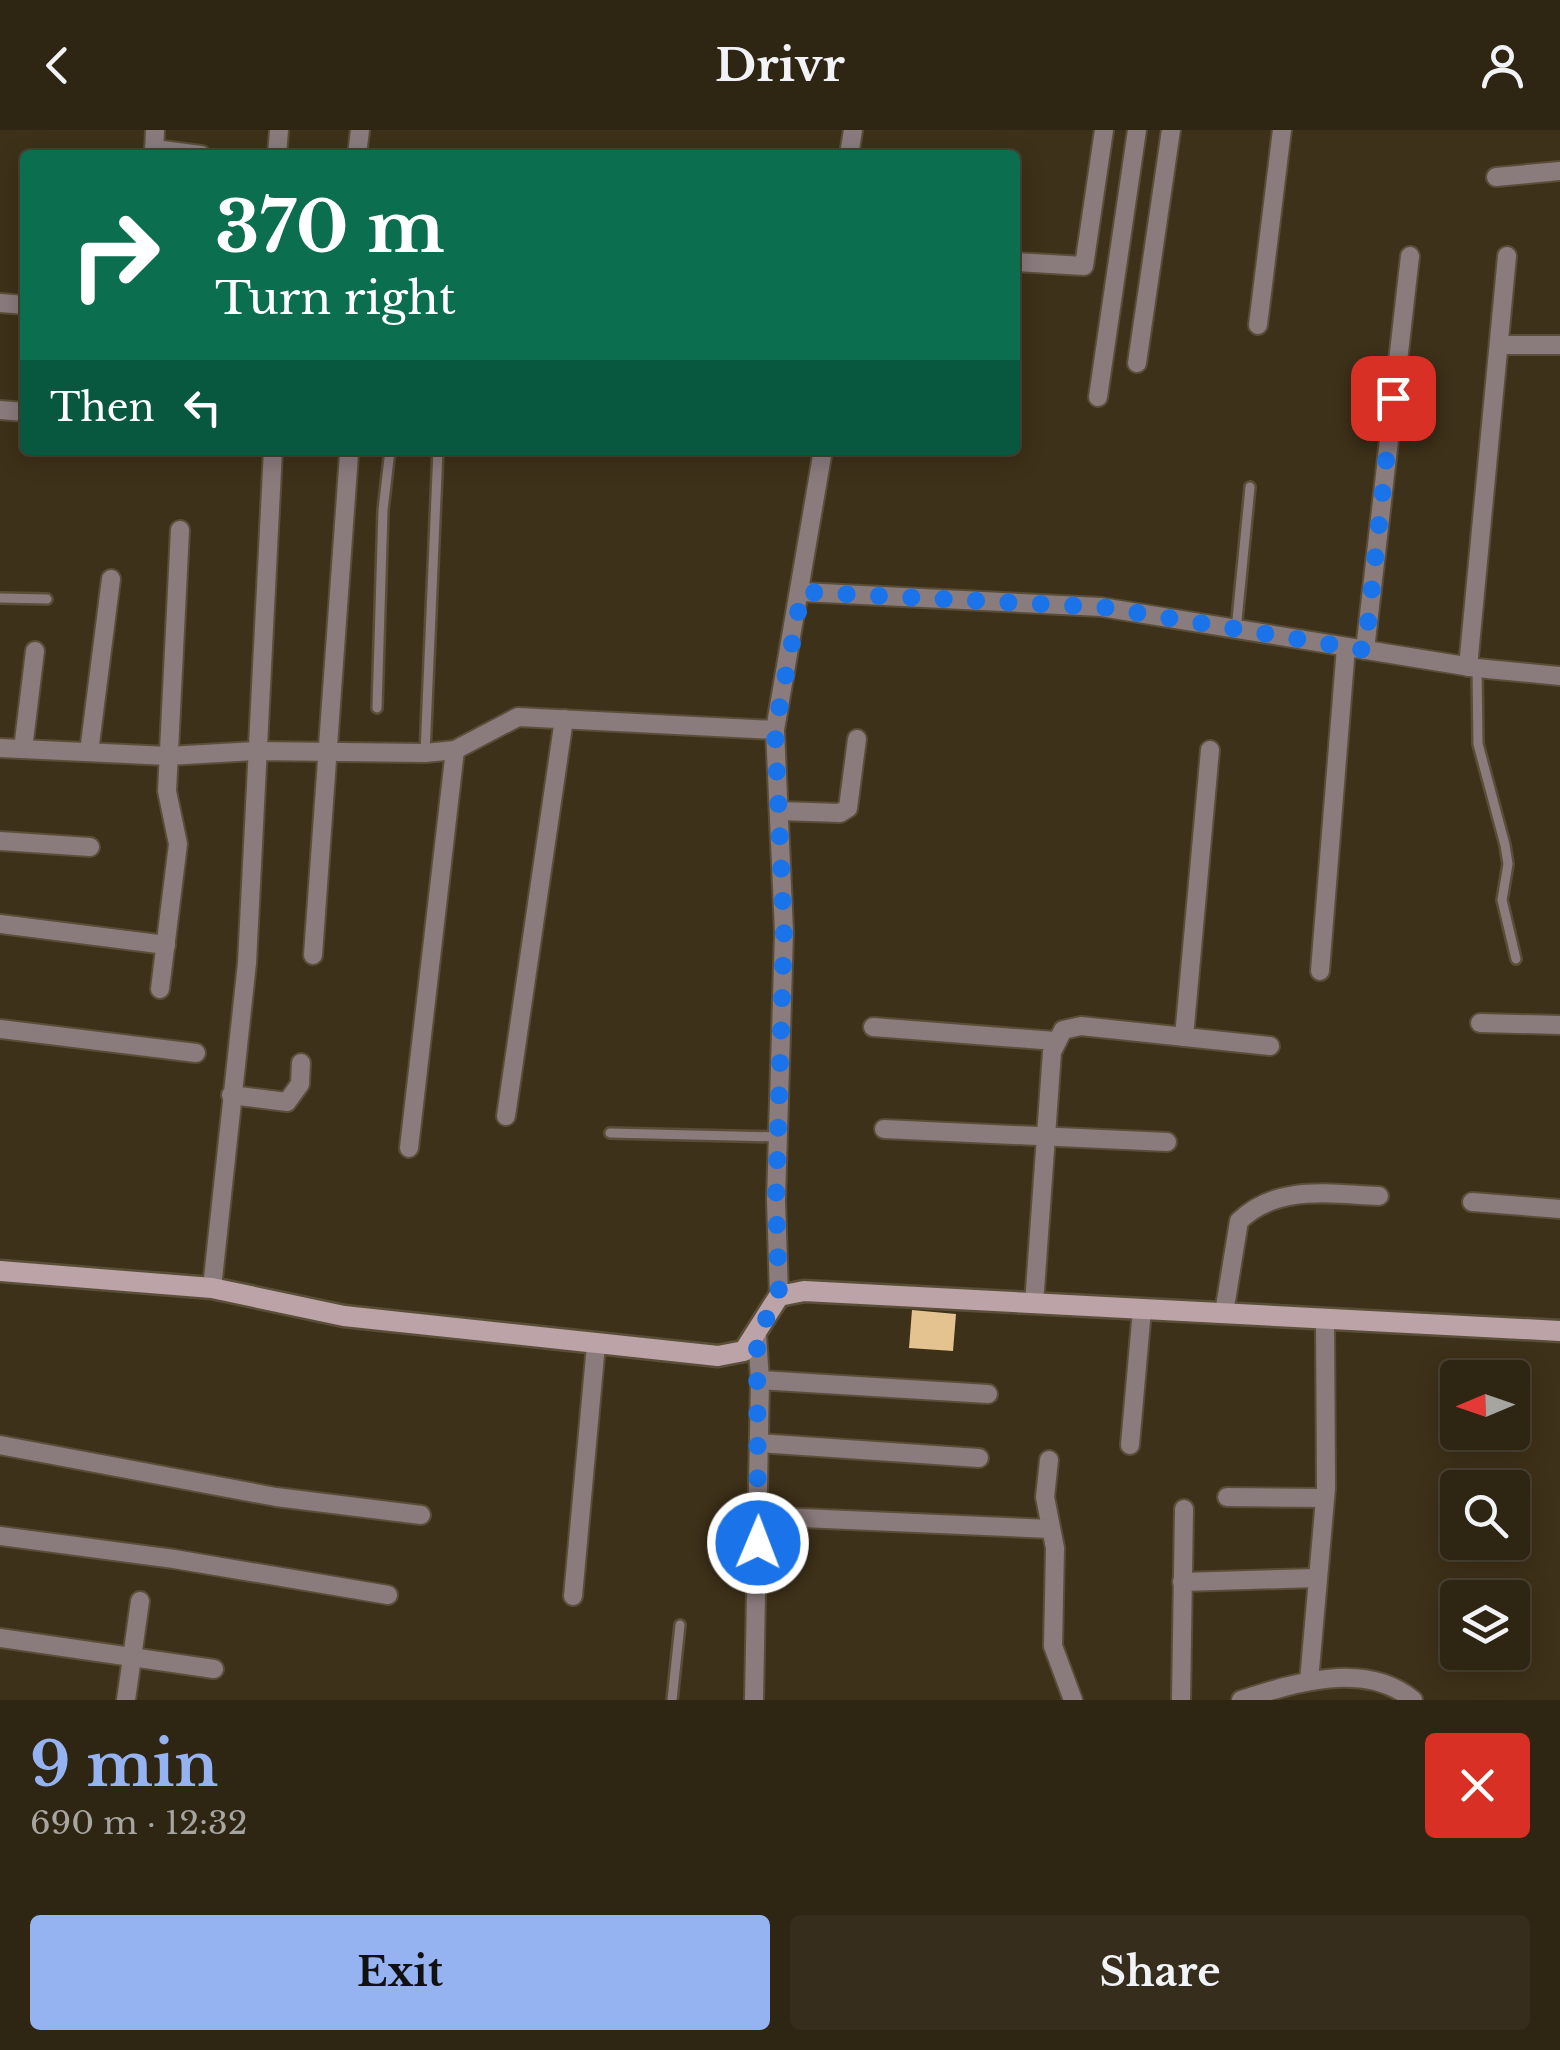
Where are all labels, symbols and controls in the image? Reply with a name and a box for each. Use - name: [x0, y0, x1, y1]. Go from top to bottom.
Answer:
- text: Drivr: [715, 37, 845, 93]
- icon: back: [30, 38, 85, 93]
- icon: person: [1475, 38, 1530, 93]
- text: 370 m: [215, 184, 445, 271]
- icon: right: [50, 190, 180, 320]
- text: Turn right: [215, 270, 456, 326]
- pin: [1351, 356, 1436, 441]
- icon: arrive: [1366, 371, 1421, 426]
- icon: left: [175, 380, 230, 435]
- text: Then: [50, 384, 155, 431]
- north arrow: [1440, 1360, 1530, 1450]
- map controls: [1440, 1360, 1530, 1670]
- button: search: [1440, 1470, 1530, 1560]
- position arrow: [706, 1491, 810, 1595]
- button: layers: [1440, 1580, 1530, 1670]
- text: 9 min: [30, 1728, 218, 1802]
- button: close: [1425, 1733, 1530, 1838]
- text: 690 m · 12:32: [30, 1803, 248, 1843]
- button: Exit: [30, 1915, 770, 2030]
- button: Share: [790, 1915, 1530, 2030]

